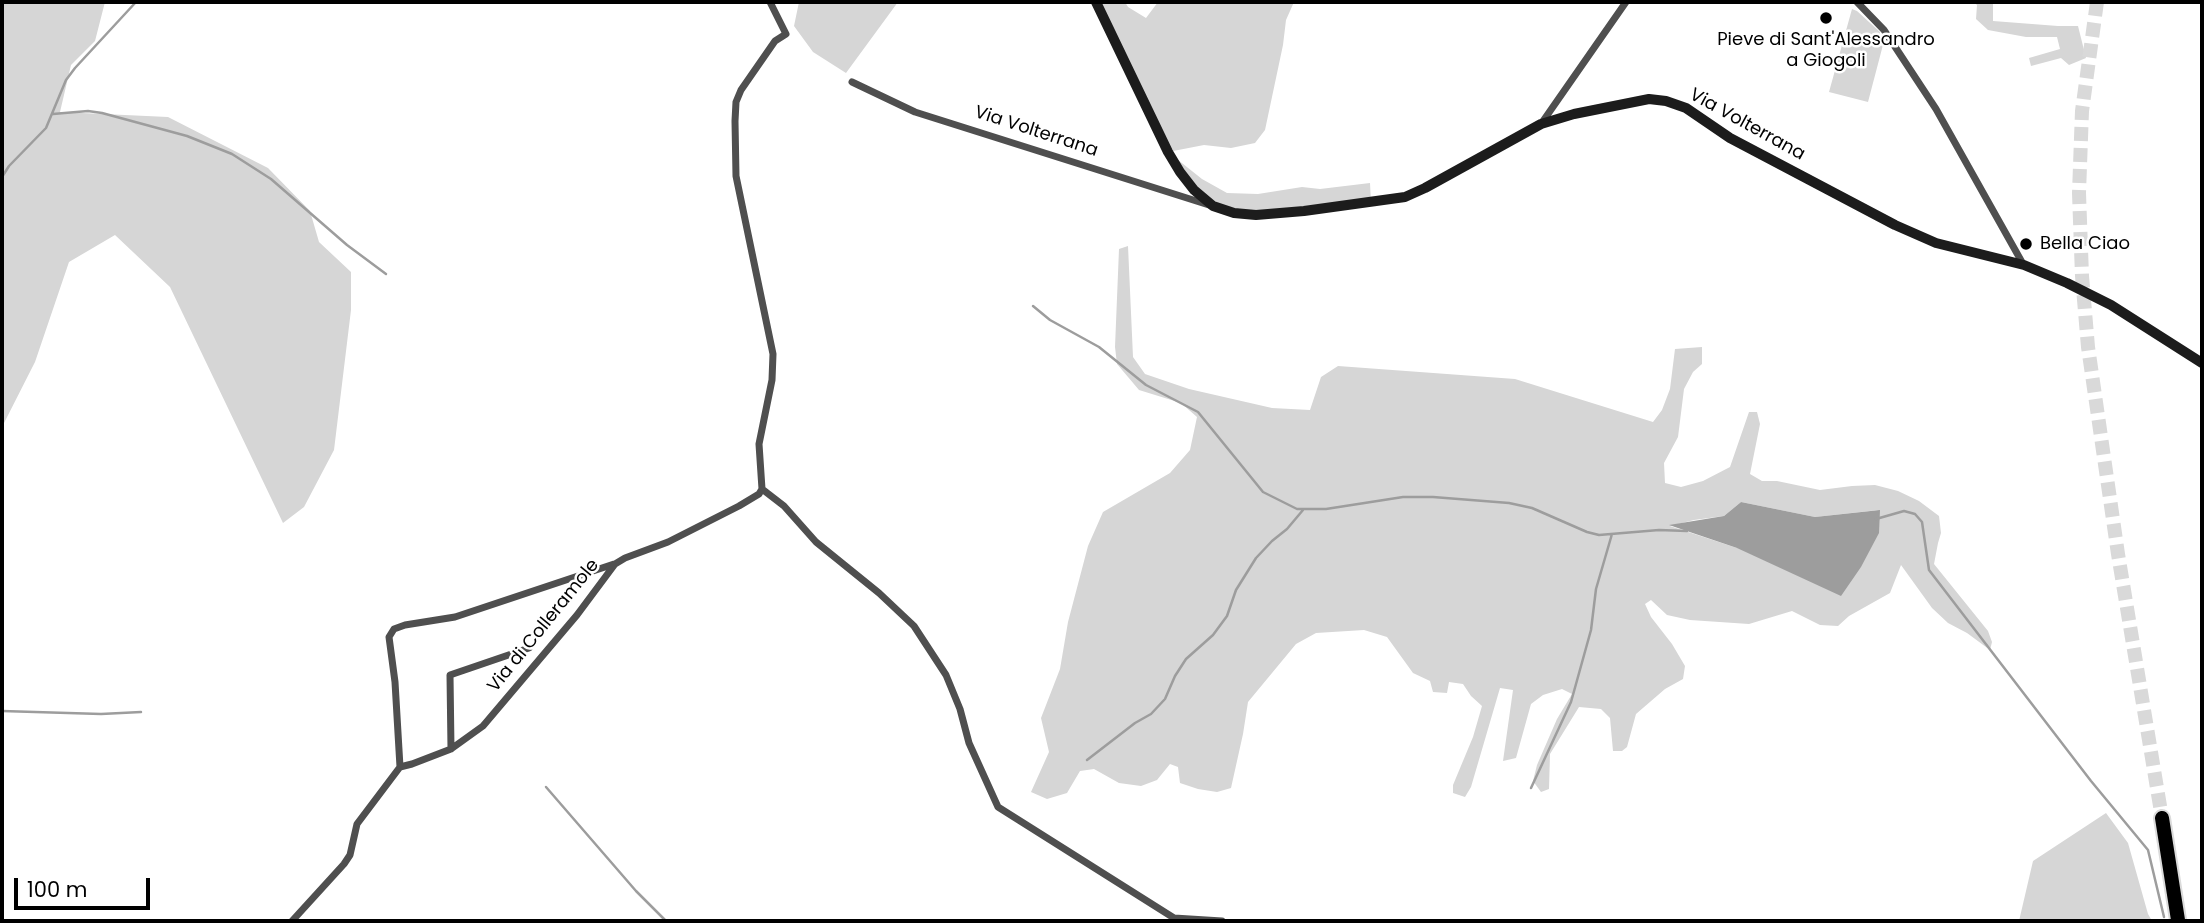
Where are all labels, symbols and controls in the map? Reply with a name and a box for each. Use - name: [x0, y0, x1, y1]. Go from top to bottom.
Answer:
- marker: Pieve di Sant'Alessandro a Giogoli: [1818, 10, 1834, 26]
- place label: Pieve di Sant'Alessandro a Giogoli: [1717, 29, 1935, 72]
- street label: Via Volterrana: [1685, 84, 1809, 166]
- street label: Via Volterrana: [971, 102, 1101, 162]
- place label: Bella Ciao: [2040, 233, 2130, 255]
- marker: Bella Ciao: [2018, 236, 2034, 252]
- street label: Via di Colleramole: [484, 555, 604, 697]
- scale bar: [18, 864, 154, 908]
- text: 100 m: [27, 875, 87, 904]

